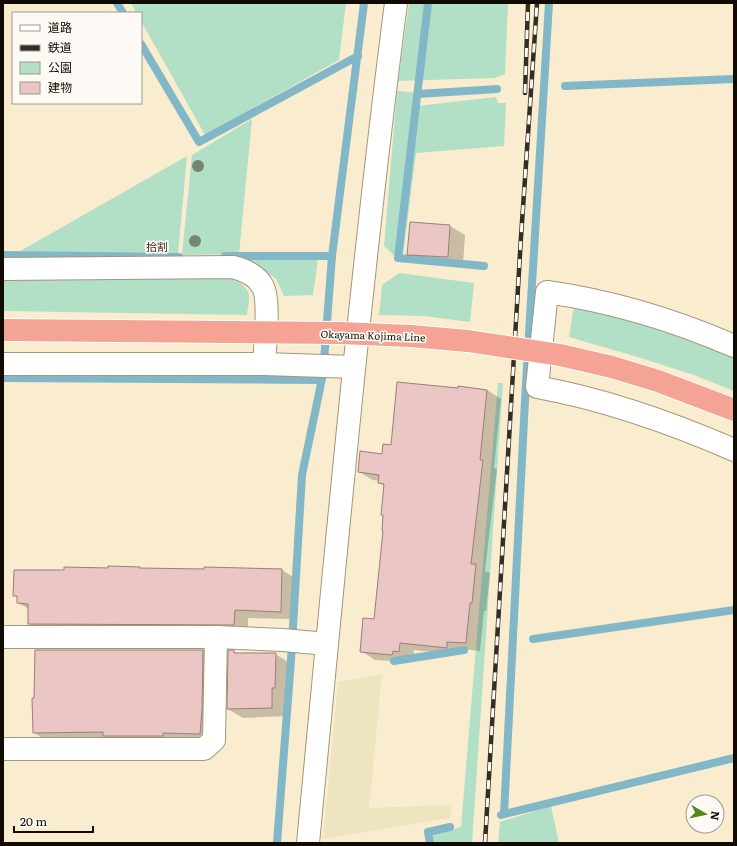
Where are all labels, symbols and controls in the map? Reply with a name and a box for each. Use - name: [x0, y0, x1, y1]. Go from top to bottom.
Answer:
- legend: [12, 12, 142, 104]
- text: 道路: [48, 18, 72, 36]
- text: 鉄道: [48, 38, 72, 56]
- text: 公園: [48, 58, 72, 76]
- text: 建物: [48, 78, 72, 96]
- district label: 拾割: [146, 238, 168, 254]
- street label: Okayama Kojima Line: [320, 326, 426, 344]
- north arrow: [685, 794, 725, 834]
- scale bar: [14, 808, 93, 834]
- text: N: [707, 810, 724, 822]
- text: 20 m: [20, 812, 47, 830]

